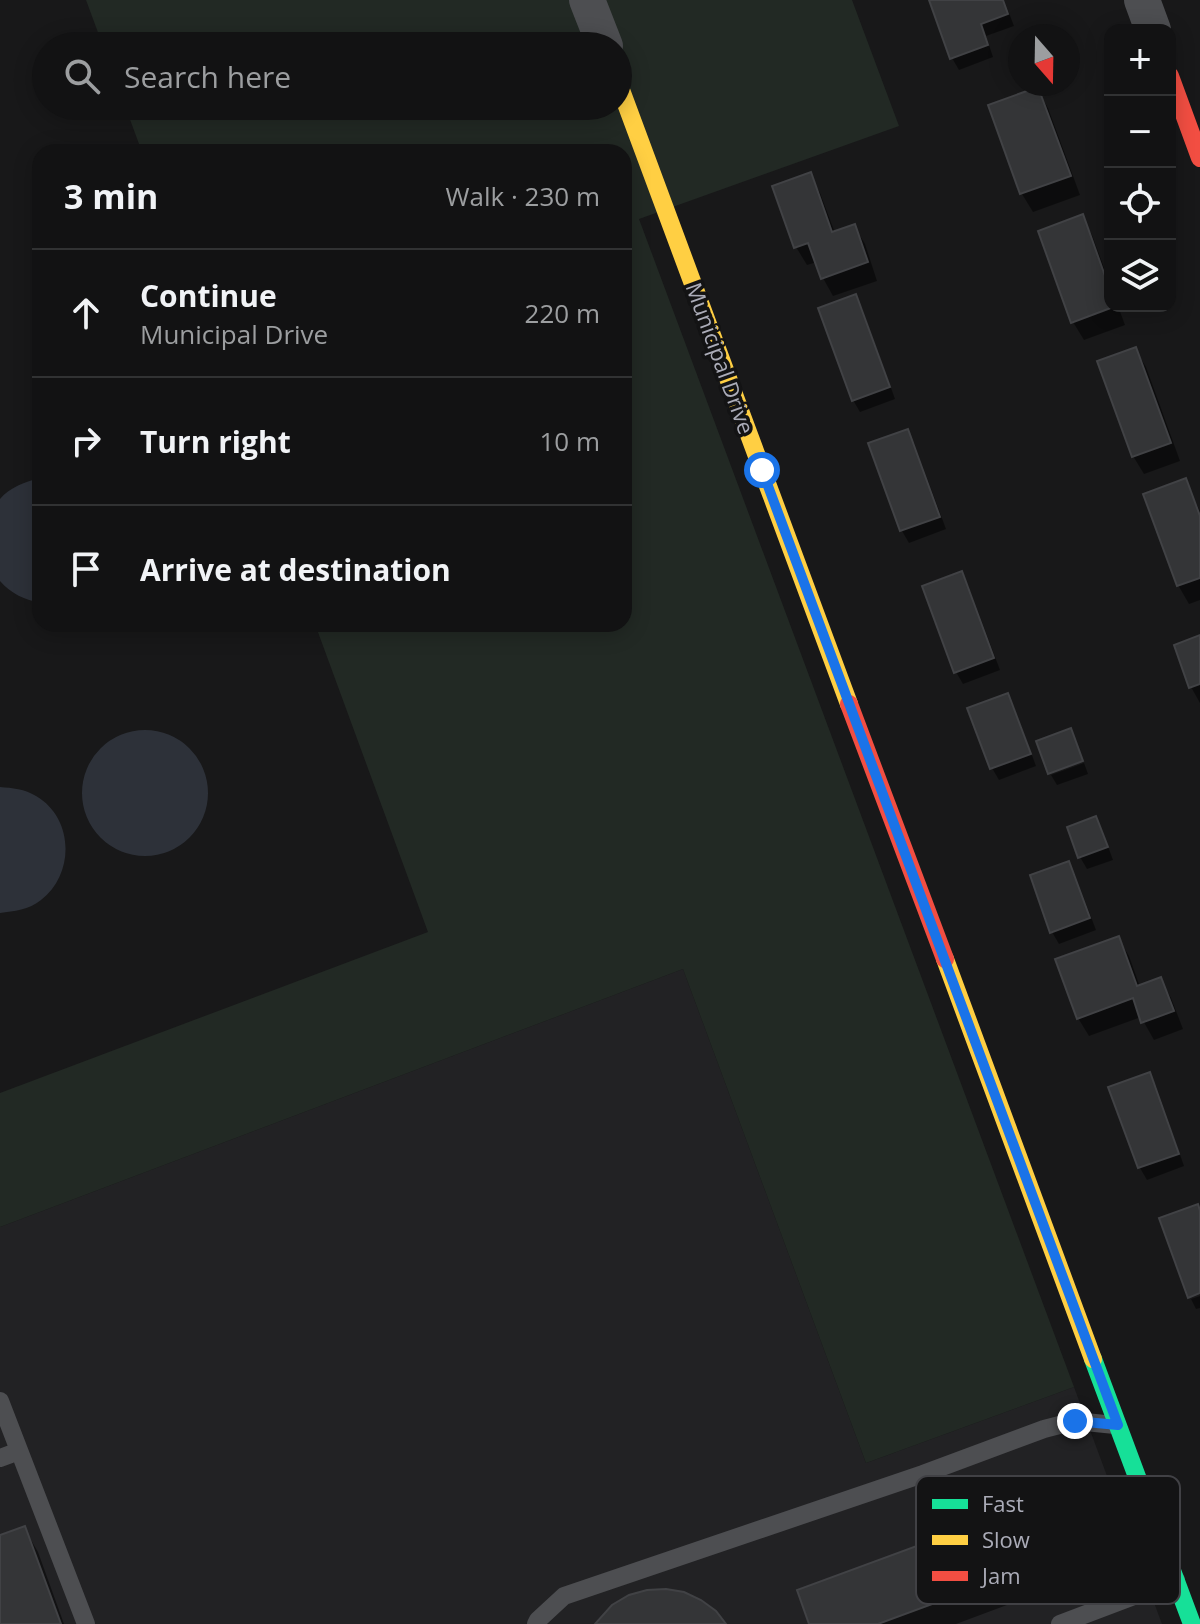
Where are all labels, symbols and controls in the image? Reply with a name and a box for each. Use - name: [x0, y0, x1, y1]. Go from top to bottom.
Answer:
- north arrow: [1008, 24, 1080, 96]
- map controls: [1104, 24, 1176, 312]
- button: +: [1104, 24, 1176, 96]
- search box: [32, 32, 632, 120]
- icon: search: [60, 54, 104, 98]
- text: Search here: [124, 56, 291, 97]
- button: −: [1104, 96, 1176, 168]
- button: locate: [1104, 168, 1176, 240]
- text: 3 min: [64, 173, 158, 219]
- text: Walk · 230 m: [446, 178, 600, 214]
- button: layers: [1104, 240, 1176, 312]
- text: Continue: [140, 275, 277, 316]
- street label: Municipal Drive: [680, 278, 762, 438]
- icon: ahead: [64, 291, 108, 335]
- text: 220 m: [525, 295, 600, 331]
- text: Municipal Drive: [140, 316, 328, 352]
- icon: right: [64, 419, 108, 463]
- text: Turn right: [140, 421, 291, 462]
- text: 10 m: [539, 423, 600, 459]
- route start: [744, 452, 780, 488]
- icon: arrive: [64, 547, 108, 591]
- text: Arrive at destination: [140, 549, 451, 590]
- route end: [1057, 1403, 1093, 1439]
- legend: [916, 1476, 1180, 1604]
- text: Fast: [982, 1488, 1024, 1518]
- text: Slow: [982, 1524, 1030, 1554]
- text: Jam: [980, 1560, 1021, 1590]

